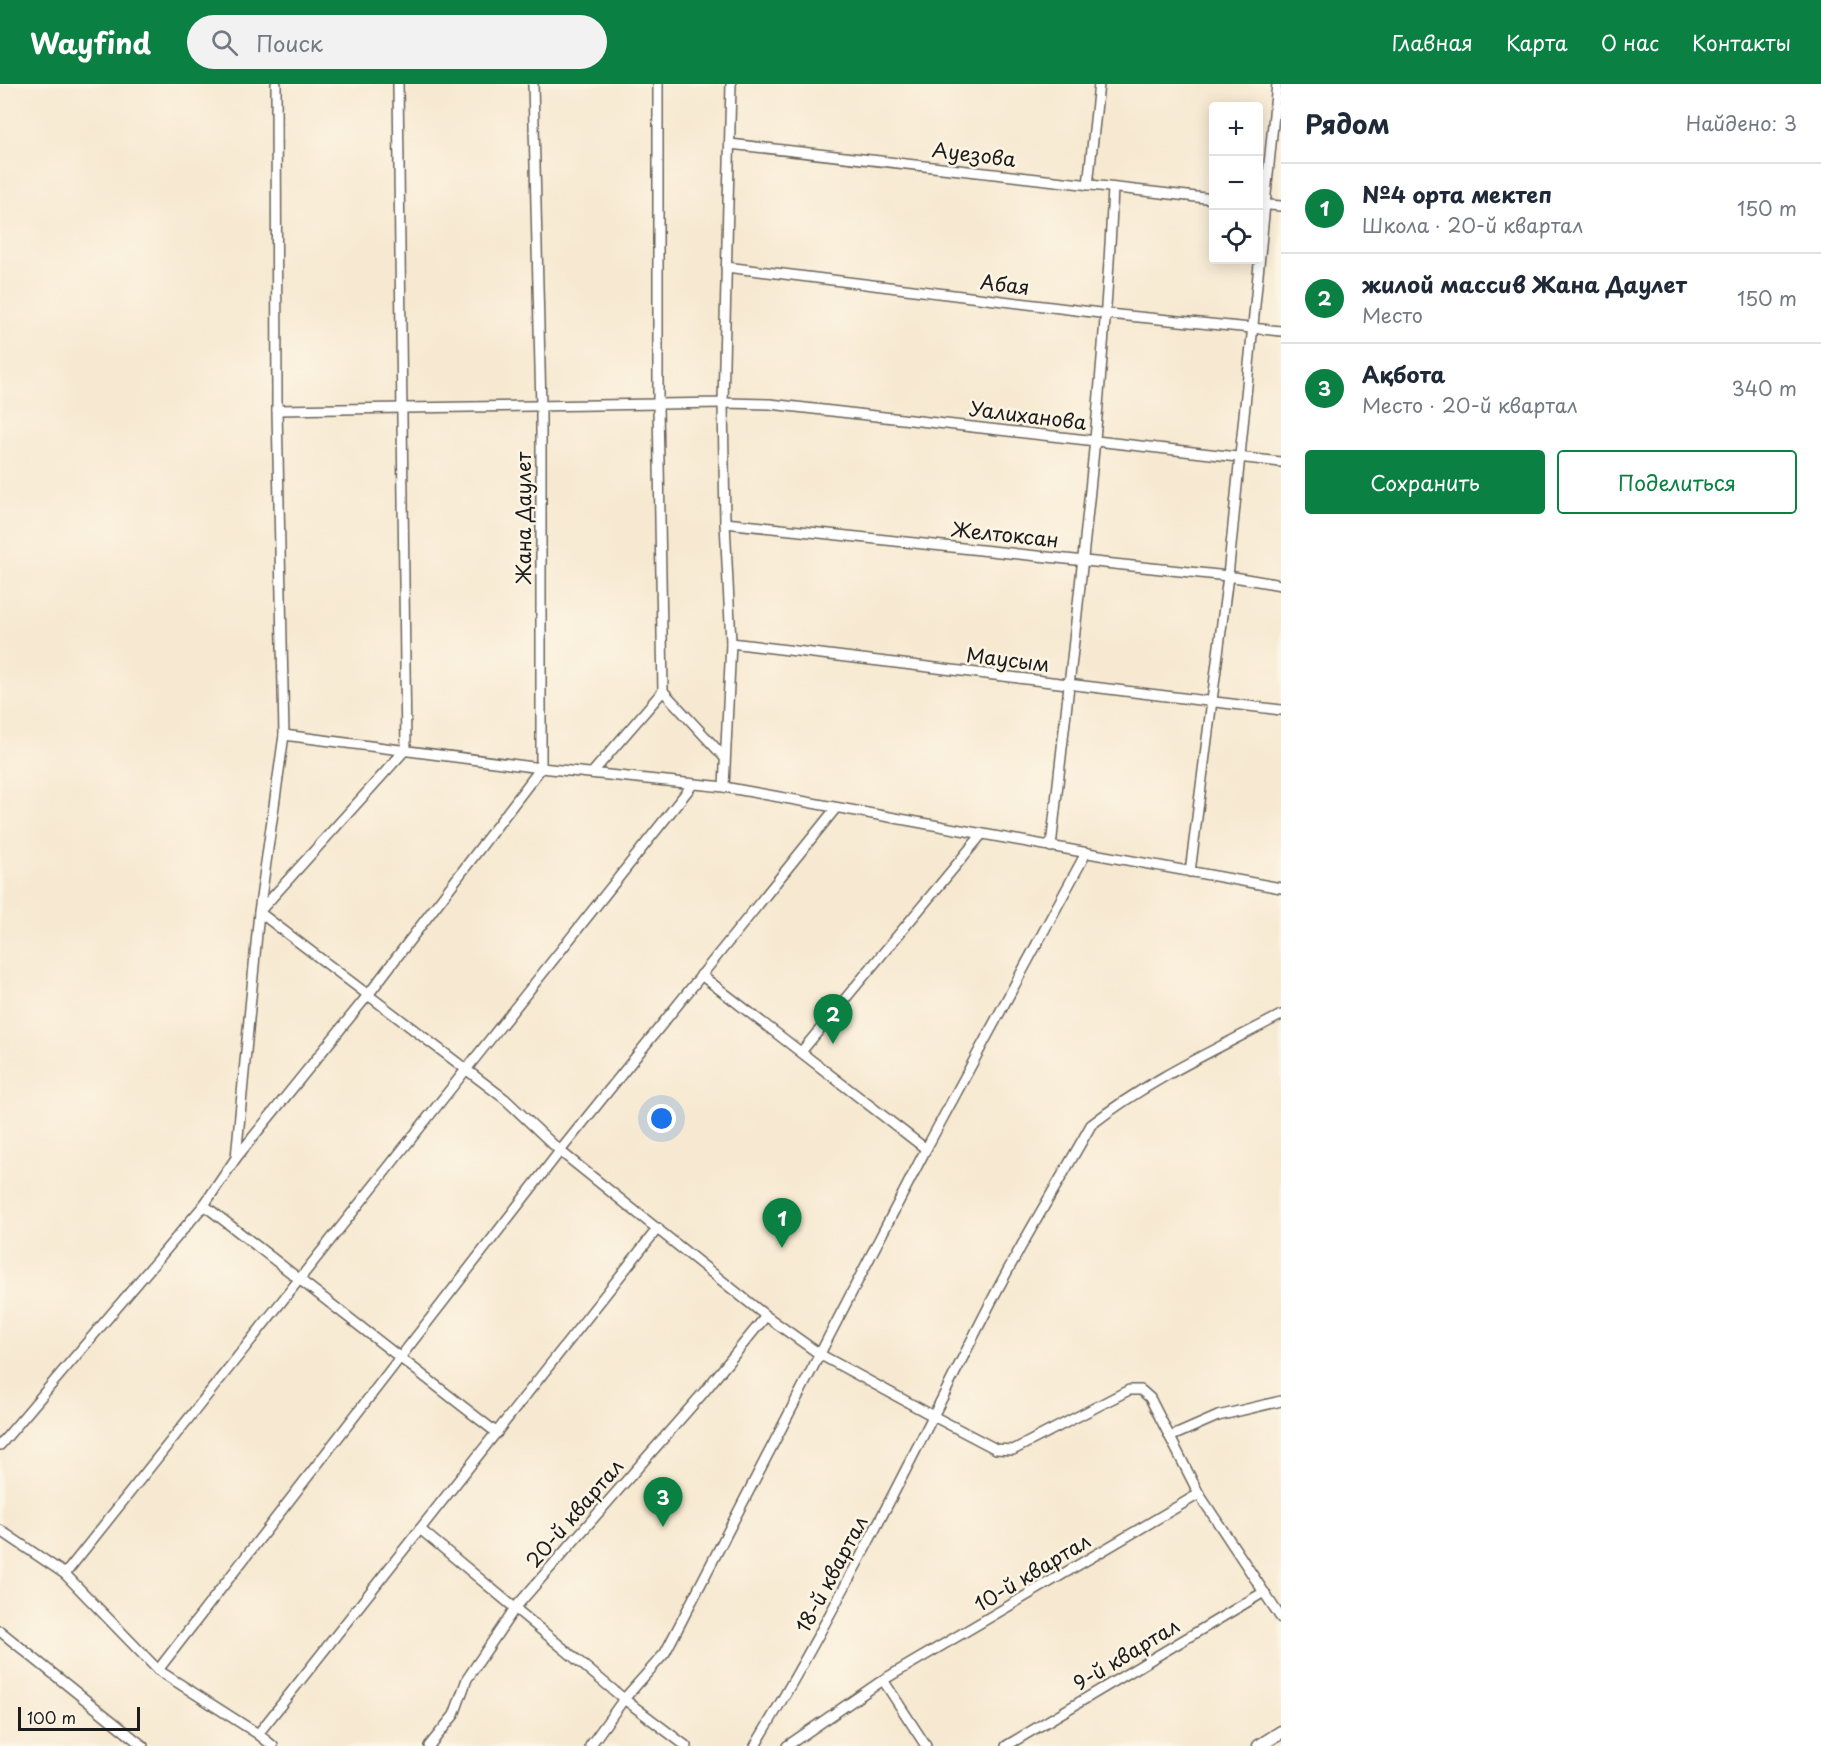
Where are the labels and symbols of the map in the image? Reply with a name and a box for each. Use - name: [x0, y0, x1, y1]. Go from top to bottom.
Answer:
- street label: Ауезова: [930, 134, 1018, 174]
- street label: Абая: [979, 266, 1031, 302]
- street label: Уалиханова: [968, 393, 1089, 437]
- street label: Жана Даулет: [508, 451, 538, 585]
- street label: Желтоксан: [950, 513, 1060, 555]
- street label: Маусым: [965, 639, 1051, 679]
- pin: 2: [814, 994, 852, 1044]
- your location: [647, 1104, 676, 1133]
- pin: 1: [762, 1198, 802, 1248]
- street label: 20-й квартал: [518, 1452, 630, 1574]
- pin: 3: [644, 1478, 682, 1527]
- street label: 18-й квартал: [788, 1510, 874, 1638]
- street label: 10-й квартал: [968, 1525, 1096, 1619]
- street label: 9-й квартал: [1067, 1610, 1185, 1698]
- scale bar: [18, 1704, 140, 1732]

